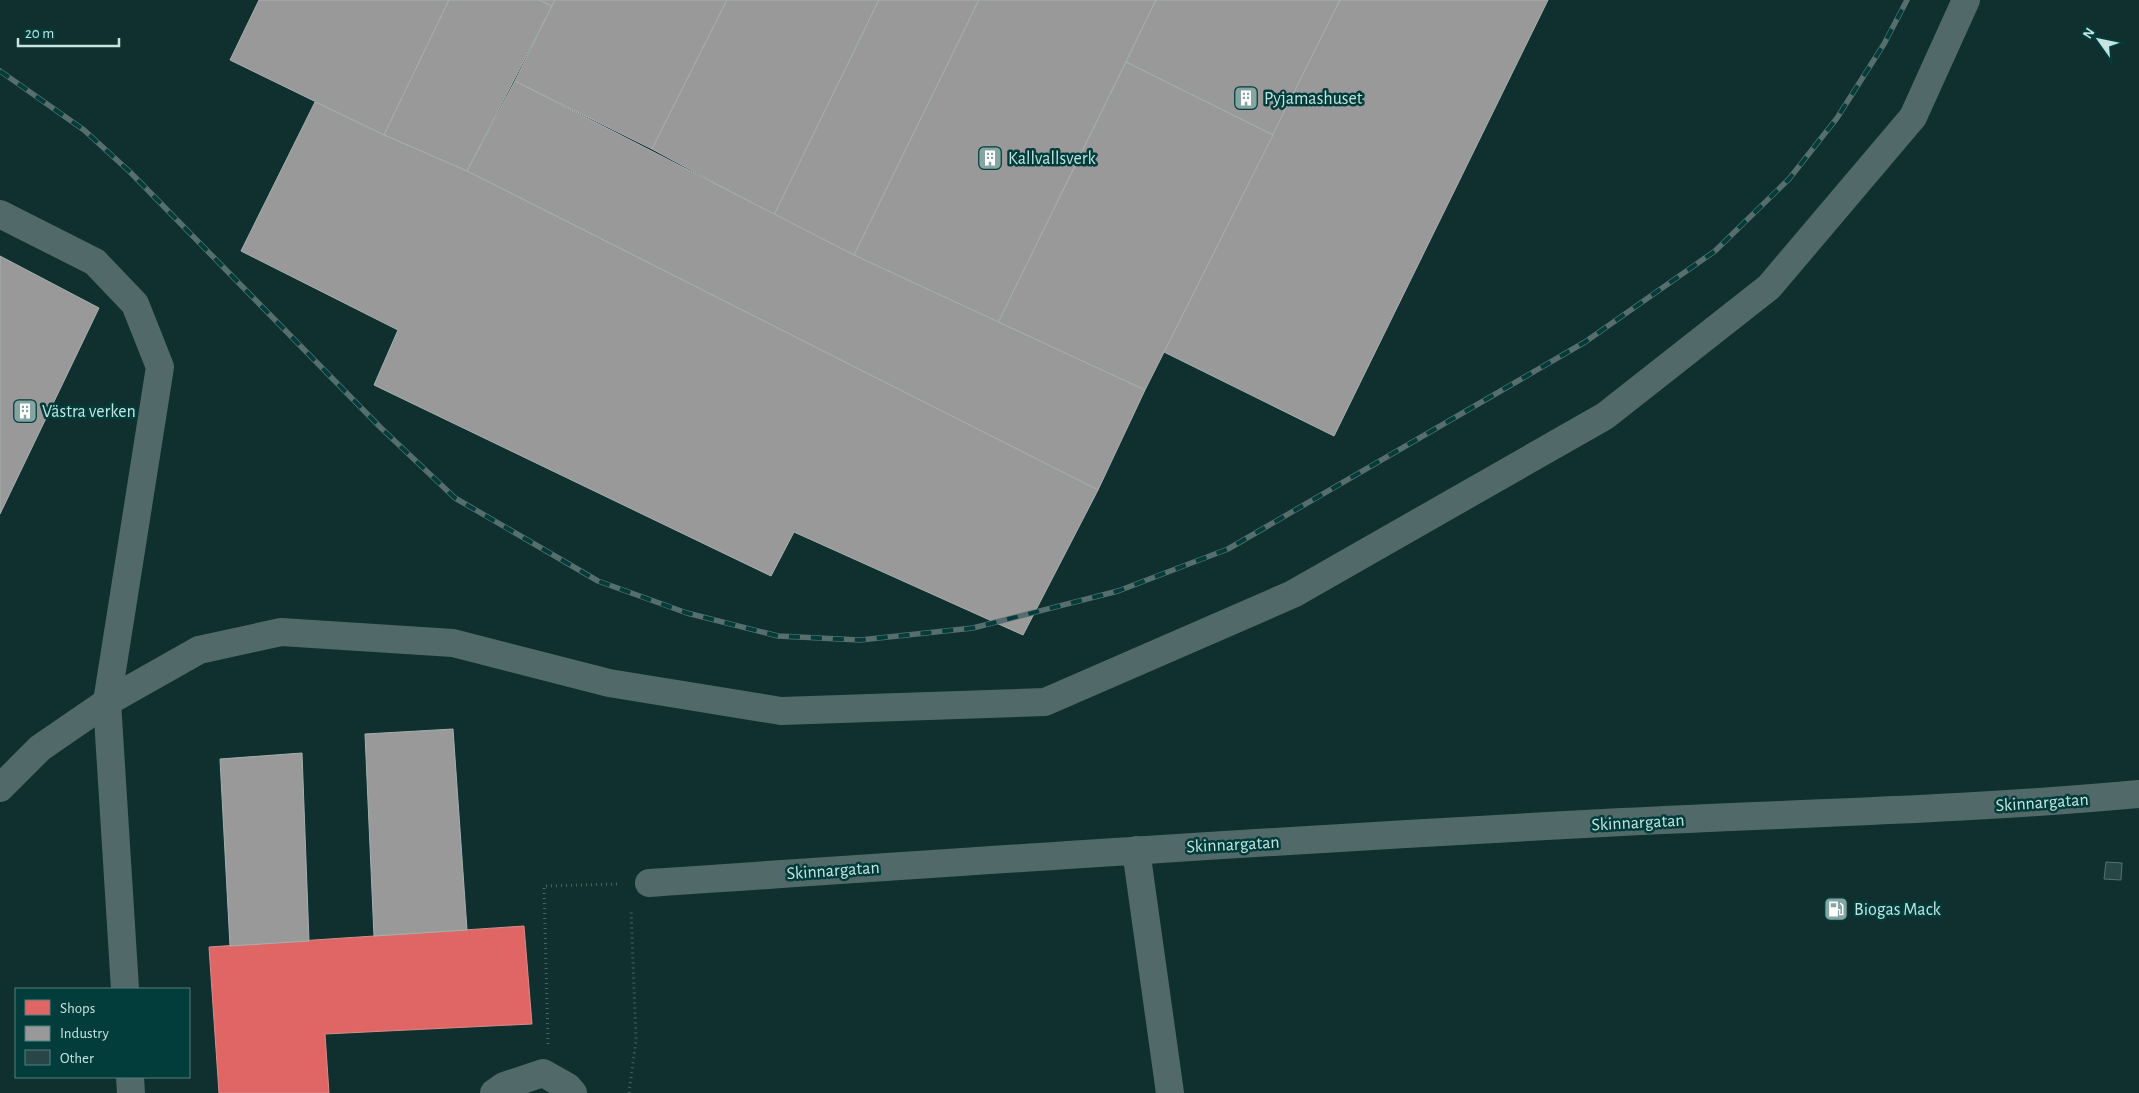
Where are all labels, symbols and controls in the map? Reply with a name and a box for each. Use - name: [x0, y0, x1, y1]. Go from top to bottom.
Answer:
- scale bar: [18, 15, 119, 47]
- north arrow: [2074, 15, 2124, 65]
- text: 20 m: [25, 26, 54, 41]
- text: N: [2080, 26, 2097, 41]
- building icon: Pyjamashuset: [1233, 85, 1259, 111]
- place label: Pyjamashuset: [1264, 90, 1363, 108]
- building icon: Kallvallsverk: [977, 145, 1003, 171]
- place label: Kallvallsverk: [1008, 150, 1097, 168]
- building icon: Västra verken: [12, 398, 38, 424]
- place label: Västra verken: [42, 403, 136, 421]
- street label: Skinnargatan: [1995, 791, 2089, 815]
- street label: Skinnargatan: [1591, 812, 1685, 834]
- street label: Skinnargatan: [1186, 834, 1280, 856]
- street label: Skinnargatan: [786, 859, 880, 883]
- fuel station icon: Biogas Mack: [1823, 896, 1849, 922]
- place label: Biogas Mack: [1854, 901, 1942, 919]
- legend: [15, 988, 190, 1078]
- text: Shops: [60, 1001, 95, 1016]
- text: Industry: [60, 1026, 109, 1041]
- text: Other: [60, 1051, 94, 1066]

